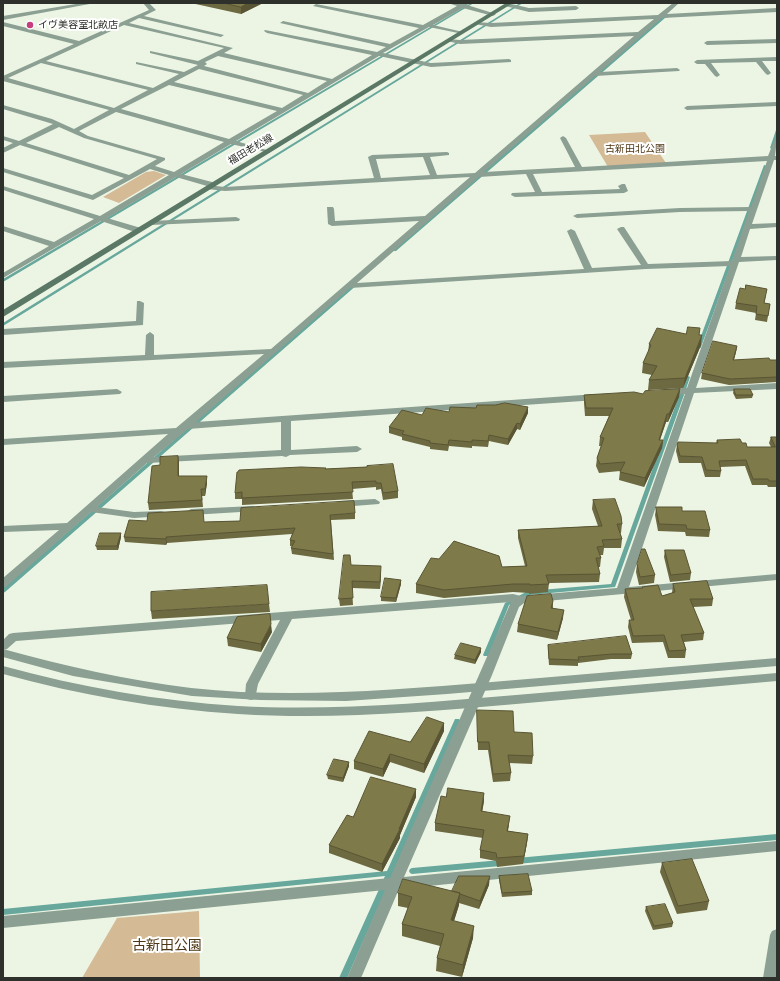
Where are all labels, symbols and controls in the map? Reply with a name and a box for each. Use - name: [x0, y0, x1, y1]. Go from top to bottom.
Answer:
- place label: イヴ美容室北畝店: [38, 19, 118, 31]
- marker: イヴ美容室北畝店: [25, 20, 35, 30]
- street label: 福田老松線: [226, 132, 276, 168]
- park label: 古新田北公園: [605, 143, 665, 155]
- park label: 古新田公園: [132, 938, 202, 954]

